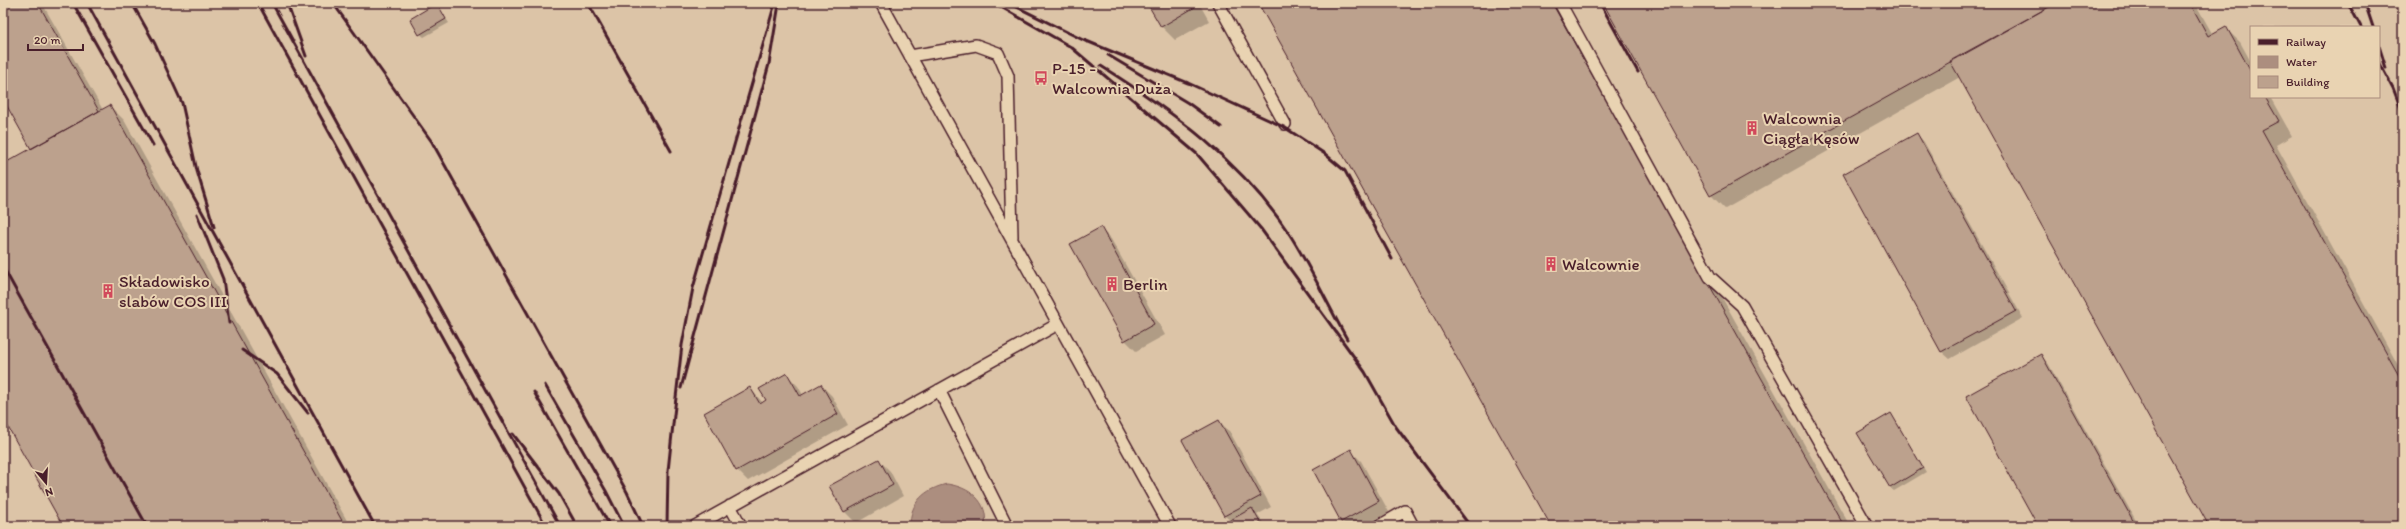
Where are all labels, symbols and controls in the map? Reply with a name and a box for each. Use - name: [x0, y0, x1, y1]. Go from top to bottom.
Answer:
- scale bar: [28, 26, 83, 52]
- legend: [2250, 26, 2380, 98]
- text: 20 m: [34, 33, 61, 47]
- text: Railway: [2286, 35, 2326, 49]
- text: Water: [2286, 55, 2317, 69]
- place label: P-15 - Walcownia Duża: [1052, 58, 1172, 98]
- bus stop icon: P-15 - Walcownia Duża: [1033, 70, 1049, 86]
- text: Building: [2286, 75, 2330, 89]
- place label: Walcownia Ciągła Kęsów: [1763, 108, 1860, 148]
- building icon: Walcownia Ciągła Kęsów: [1744, 120, 1760, 136]
- place label: Walcownie: [1562, 254, 1640, 274]
- building icon: Walcownie: [1543, 256, 1559, 272]
- place label: Składowisko slabów COS III: [119, 271, 227, 311]
- place label: Berlin: [1123, 274, 1168, 294]
- building icon: Berlin: [1104, 276, 1120, 292]
- building icon: Składowisko slabów COS III: [100, 283, 116, 299]
- north arrow: [26, 463, 66, 503]
- text: N: [43, 485, 54, 499]

